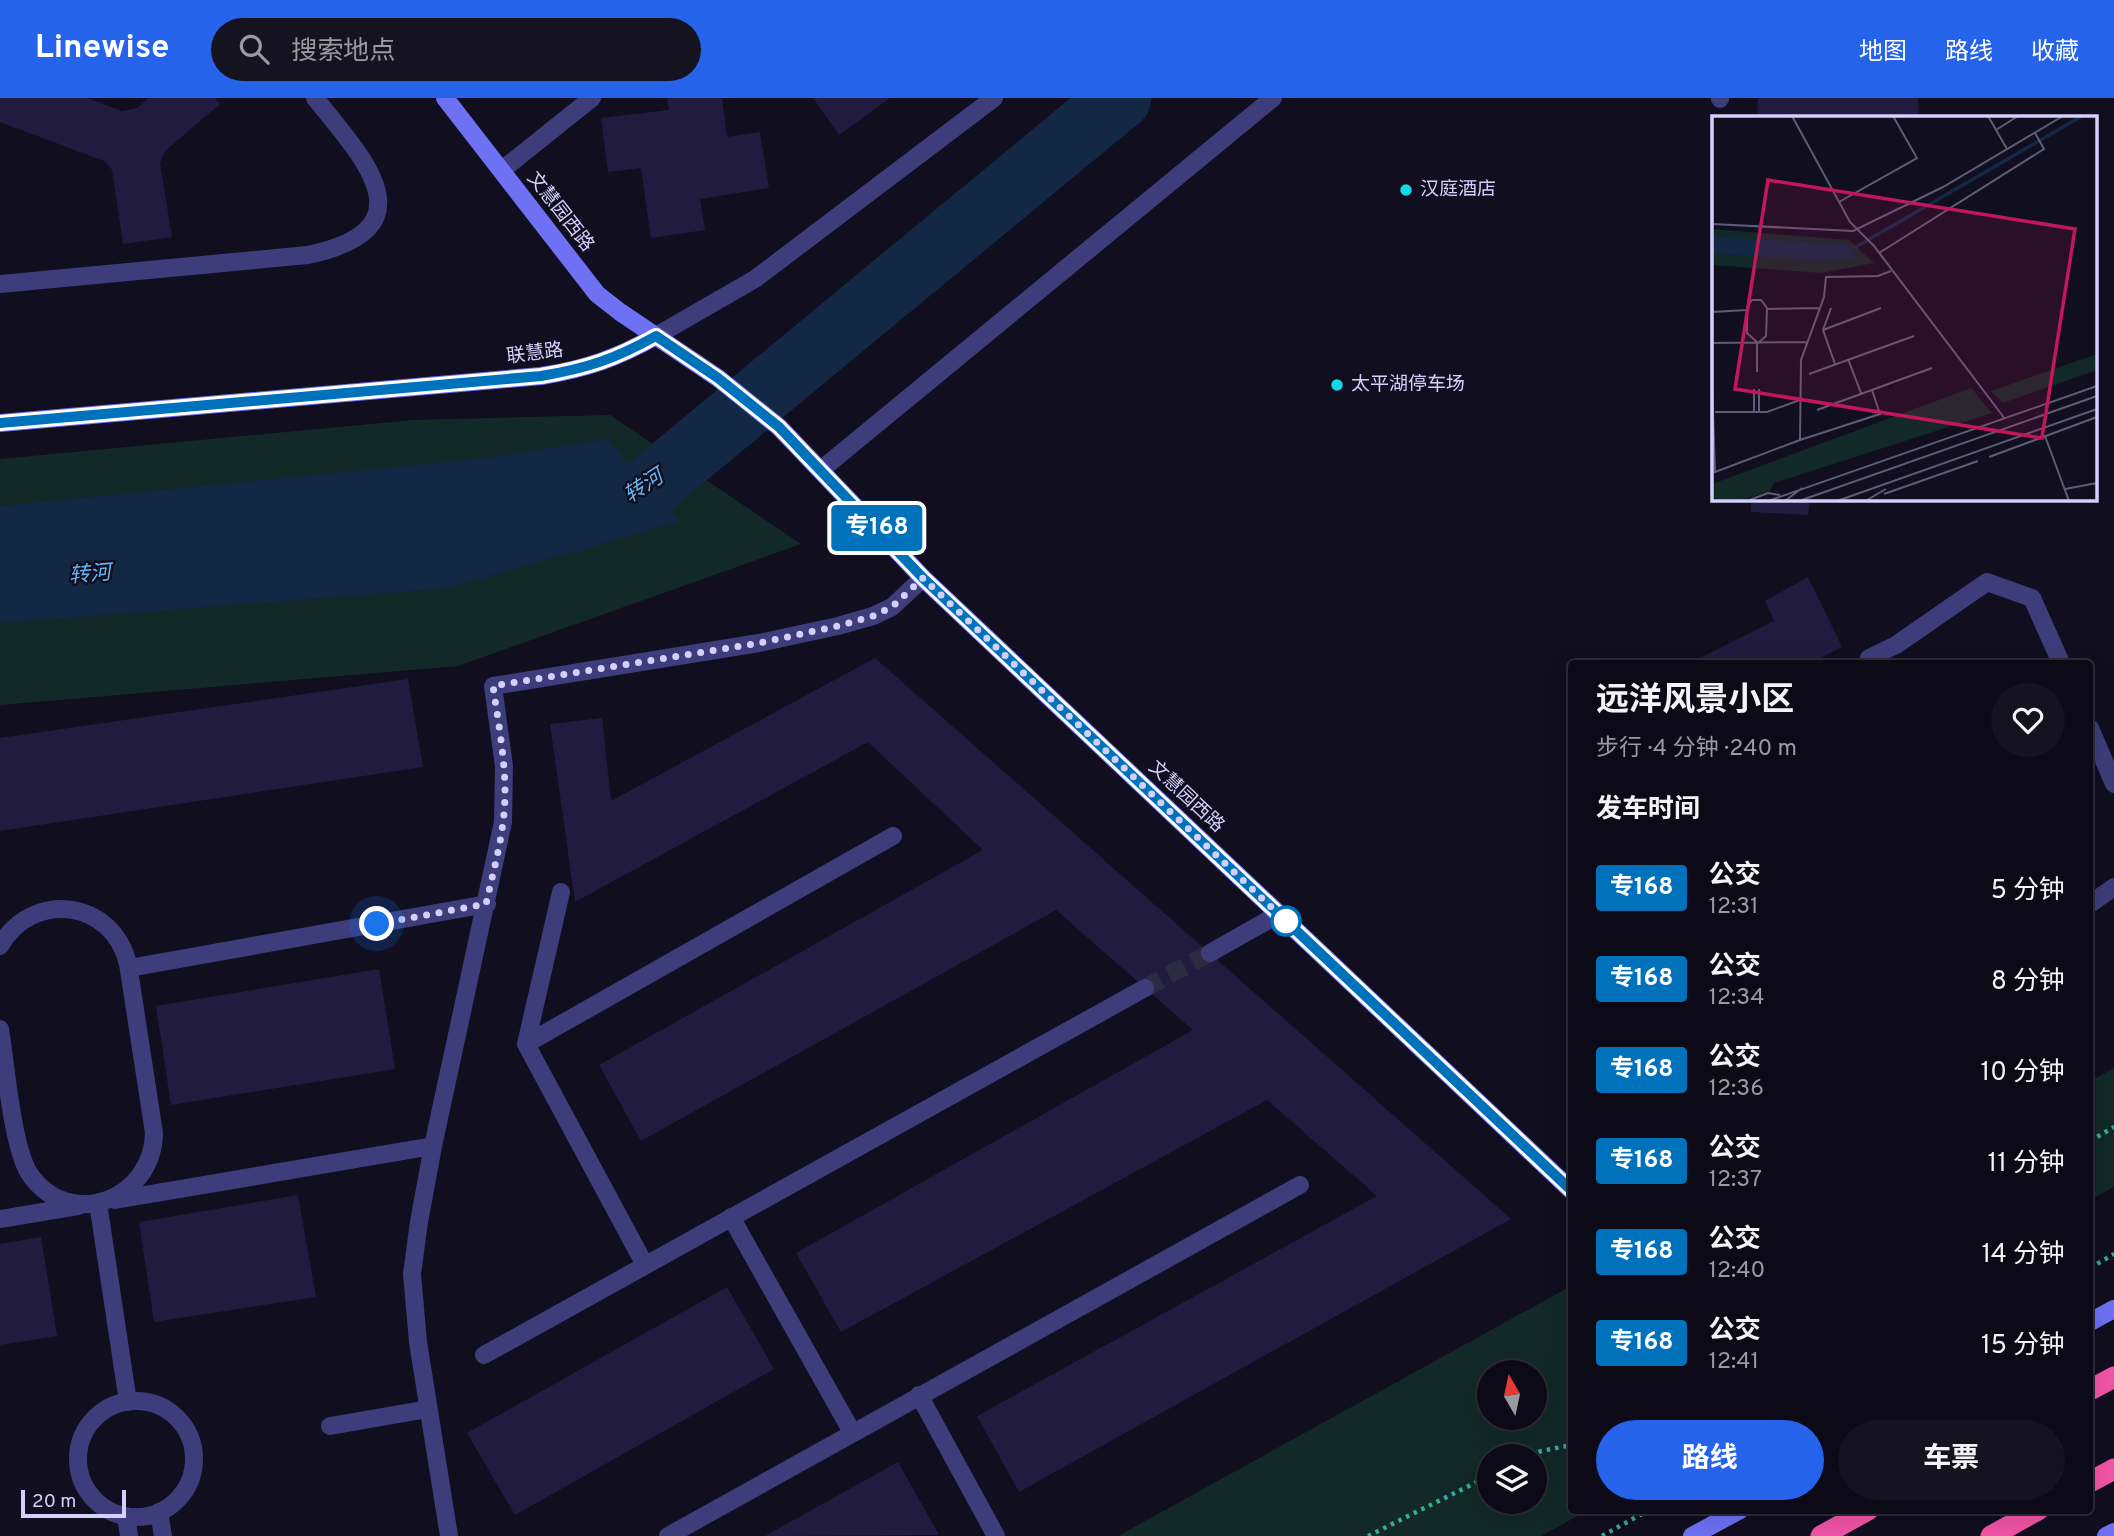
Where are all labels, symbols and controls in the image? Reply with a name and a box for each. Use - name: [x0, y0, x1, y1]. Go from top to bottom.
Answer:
- search box: [211, 18, 701, 81]
- text: Linewise: [35, 28, 169, 70]
- icon: search: [235, 30, 273, 68]
- text: 搜索地点: [291, 36, 395, 69]
- text: 地图: [1859, 38, 1907, 68]
- text: 路线: [1945, 38, 1993, 68]
- text: 收藏: [2031, 38, 2079, 68]
- inset map: [1712, 116, 2096, 500]
- street label: 文慧园西路: [521, 167, 599, 257]
- place label: 汉庭酒店: [1420, 178, 1496, 202]
- marker: 汉庭酒店: [1398, 182, 1414, 198]
- street label: 联慧路: [505, 339, 565, 369]
- place label: 太平湖停车场: [1351, 373, 1465, 397]
- marker: 太平湖停车场: [1329, 377, 1345, 393]
- water label: 转河: [619, 462, 672, 510]
- line badge: 专168: [828, 505, 926, 551]
- text: 专168: [845, 513, 909, 543]
- water label: 转河: [68, 559, 116, 590]
- text: 远洋风景小区: [1596, 681, 1794, 723]
- button: heart: [1991, 683, 2065, 757]
- text: 步行 · 4 分钟 · 240 m: [1596, 735, 1797, 764]
- street label: 文慧园西路: [1143, 756, 1229, 838]
- text: 发车时间: [1596, 794, 1700, 827]
- text: 公交: [1708, 860, 1760, 893]
- text: 专168: [1610, 873, 1673, 903]
- text: 5 分钟: [1991, 875, 2065, 908]
- text: 12:31: [1708, 893, 1759, 922]
- your location: [359, 906, 394, 941]
- unlabelled marker: [1271, 906, 1301, 936]
- text: 公交: [1708, 951, 1760, 984]
- text: 专168: [1610, 964, 1673, 994]
- text: 8 分钟: [1991, 966, 2065, 999]
- text: 12:34: [1708, 984, 1764, 1013]
- text: 公交: [1708, 1042, 1760, 1075]
- text: 专168: [1610, 1055, 1673, 1085]
- text: 10 分钟: [1980, 1057, 2065, 1090]
- text: 12:36: [1708, 1075, 1764, 1104]
- text: 公交: [1708, 1133, 1760, 1166]
- text: 专168: [1610, 1146, 1673, 1176]
- text: 11 分钟: [1987, 1148, 2065, 1181]
- text: 12:37: [1708, 1166, 1762, 1195]
- text: 公交: [1708, 1224, 1760, 1257]
- text: 专168: [1610, 1237, 1673, 1267]
- text: 14 分钟: [1982, 1239, 2065, 1272]
- text: 12:40: [1708, 1257, 1765, 1286]
- text: 公交: [1708, 1315, 1760, 1348]
- text: 专168: [1610, 1328, 1673, 1358]
- text: 15 分钟: [1981, 1330, 2065, 1363]
- text: 12:41: [1708, 1348, 1759, 1377]
- north arrow: [1477, 1360, 1547, 1430]
- map controls: [1477, 1360, 1547, 1514]
- button: 路线: [1596, 1420, 1824, 1500]
- button: 车票: [1838, 1420, 2065, 1500]
- button: layers: [1477, 1444, 1547, 1514]
- scale bar: [21, 1487, 126, 1519]
- text: 20 m: [32, 1490, 76, 1514]

